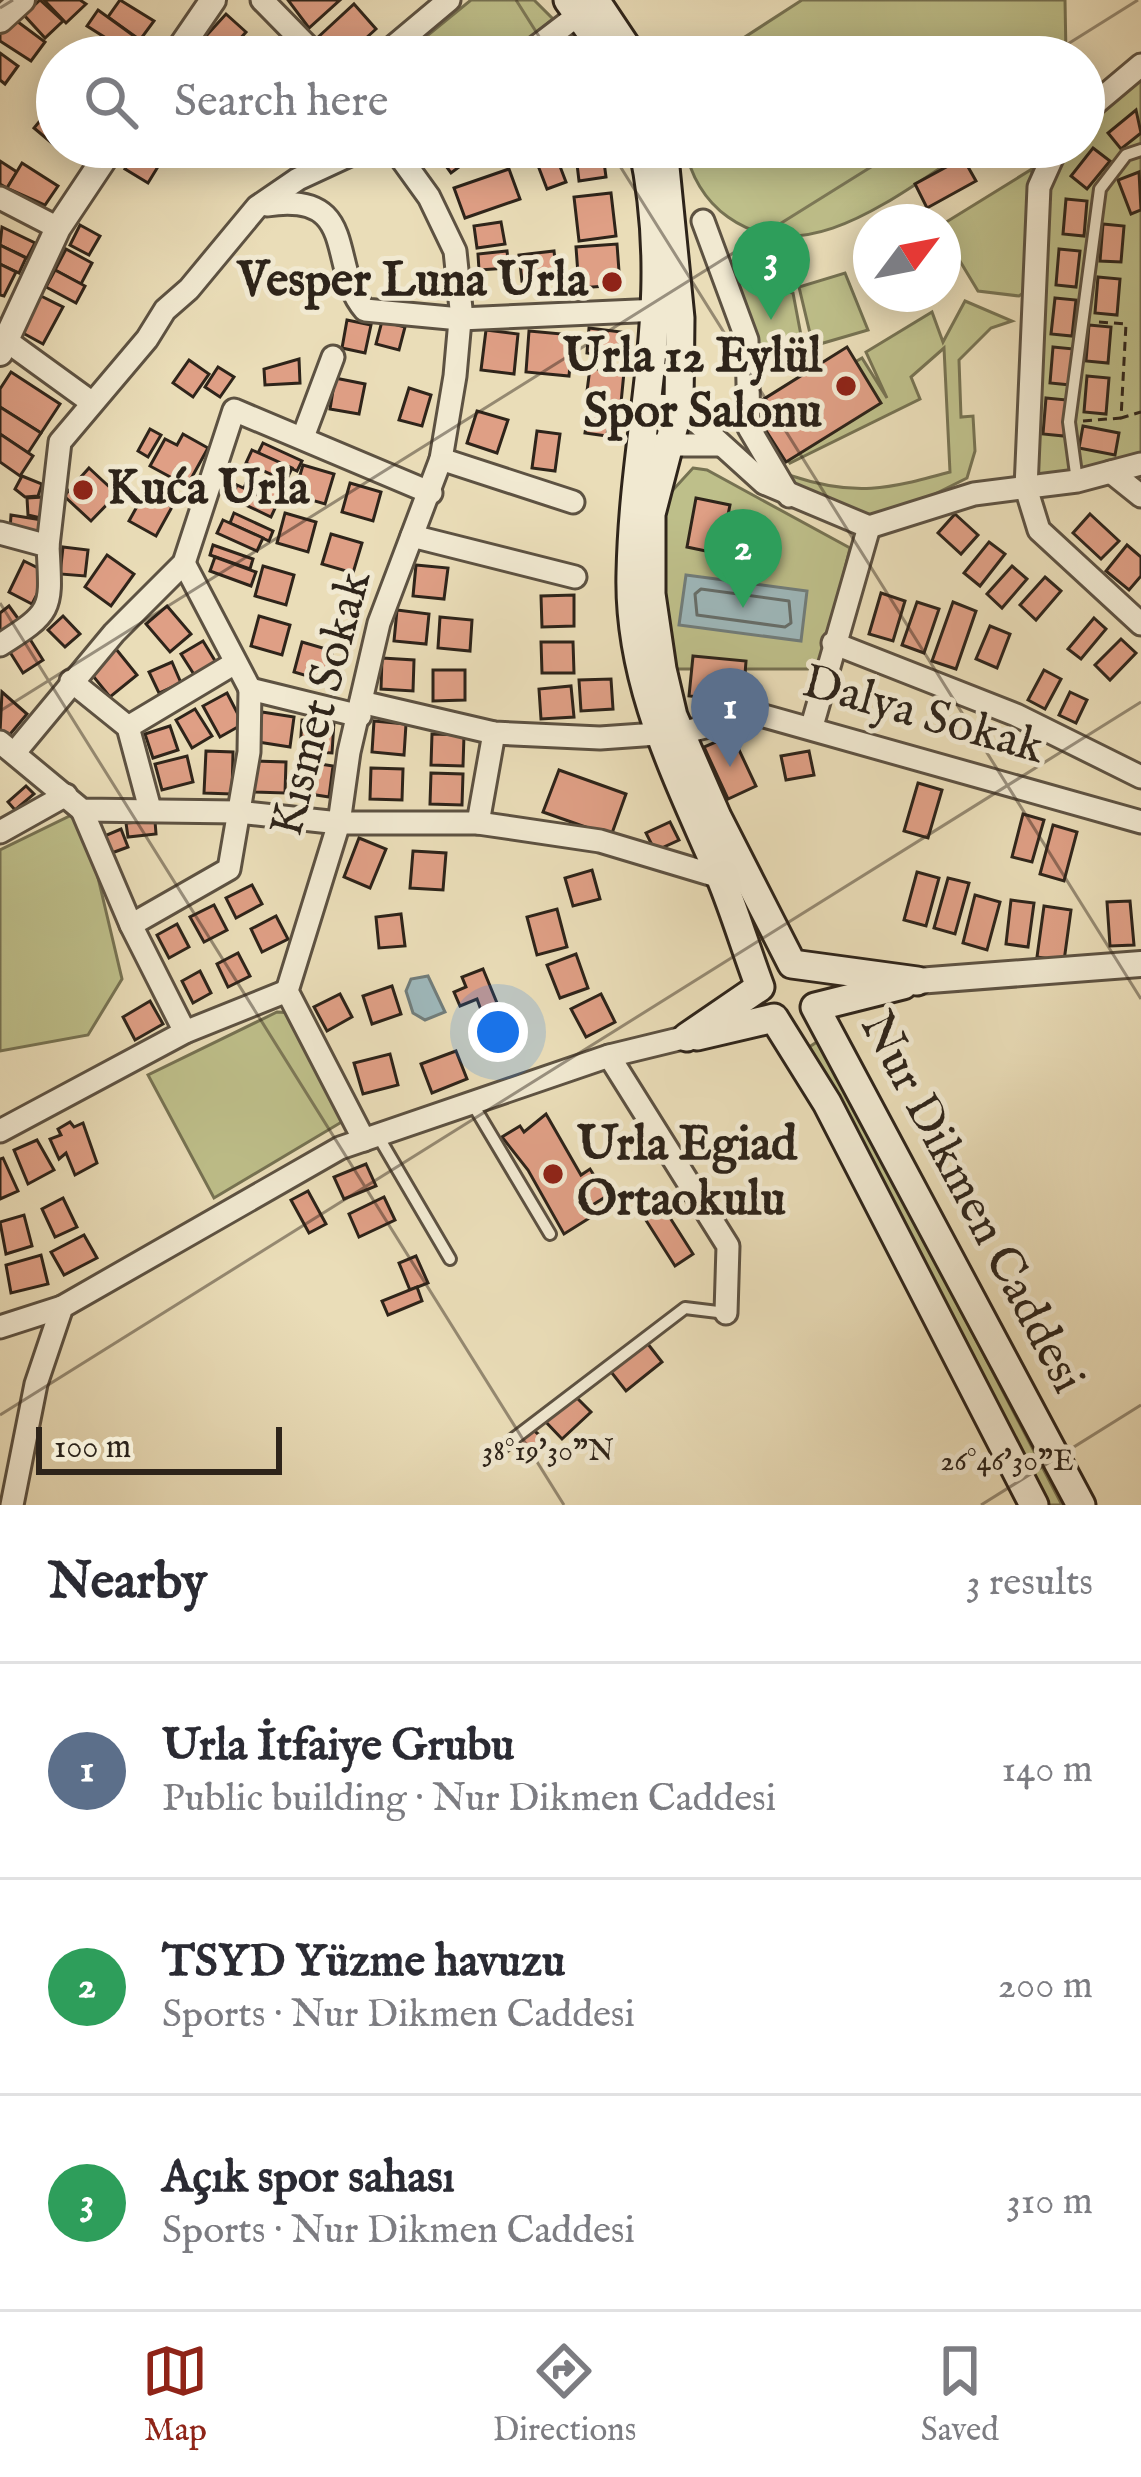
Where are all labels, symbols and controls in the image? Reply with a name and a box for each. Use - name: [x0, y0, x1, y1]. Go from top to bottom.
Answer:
- search box: [36, 36, 1105, 168]
- icon: search: [78, 69, 144, 135]
- text: Search here: [174, 74, 388, 131]
- north arrow: [853, 204, 961, 312]
- pin: 3: [732, 221, 810, 320]
- place label: Vesper Luna Urla: [236, 252, 589, 312]
- marker: Vesper Luna Urla: [599, 269, 625, 295]
- place label: Urla 12 Eylül Spor Salonu: [563, 328, 823, 443]
- marker: Urla 12 Eylül Spor Salonu: [833, 373, 859, 399]
- place label: Kuća Urla: [107, 460, 310, 520]
- marker: Kuća Urla: [70, 477, 96, 503]
- pin: 2: [704, 509, 782, 608]
- street label: Kısmet Sokak: [258, 564, 386, 843]
- street label: Dalya Sokak: [795, 653, 1051, 779]
- pin: 1: [691, 668, 769, 767]
- your location: [468, 1002, 528, 1062]
- street label: Nur Dikmen Caddesi: [845, 1002, 1097, 1404]
- place label: Urla Egiad Ortaokulu: [577, 1116, 798, 1231]
- marker: Urla Egiad Ortaokulu: [540, 1161, 566, 1187]
- scale bar: [36, 1421, 282, 1474]
- text: 100 m: [54, 1427, 131, 1469]
- text: 38°19'30"N: [482, 1433, 614, 1471]
- text: 26°46'30"E: [940, 1443, 1074, 1481]
- text: Nearby: [48, 1551, 207, 1616]
- text: 3 results: [966, 1559, 1093, 1608]
- text: Urla İtfaiye Grubu: [162, 1718, 514, 1775]
- text: 1: [80, 1746, 94, 1795]
- text: 140 m: [1002, 1746, 1093, 1795]
- text: Public building · Nur Dikmen Caddesi: [162, 1775, 776, 1824]
- text: TSYD Yüzme havuzu: [162, 1934, 565, 1991]
- text: 2: [78, 1962, 96, 2011]
- text: 200 m: [998, 1962, 1093, 2011]
- text: Sports · Nur Dikmen Caddesi: [162, 1991, 635, 2040]
- text: Açık spor sahası: [162, 2150, 455, 2207]
- text: 3: [80, 2178, 94, 2227]
- text: 310 m: [1006, 2178, 1093, 2227]
- text: Sports · Nur Dikmen Caddesi: [162, 2207, 635, 2256]
- tab: Map: [142, 2338, 208, 2452]
- tab: Directions: [493, 2338, 636, 2452]
- tab: Saved: [921, 2338, 999, 2452]

